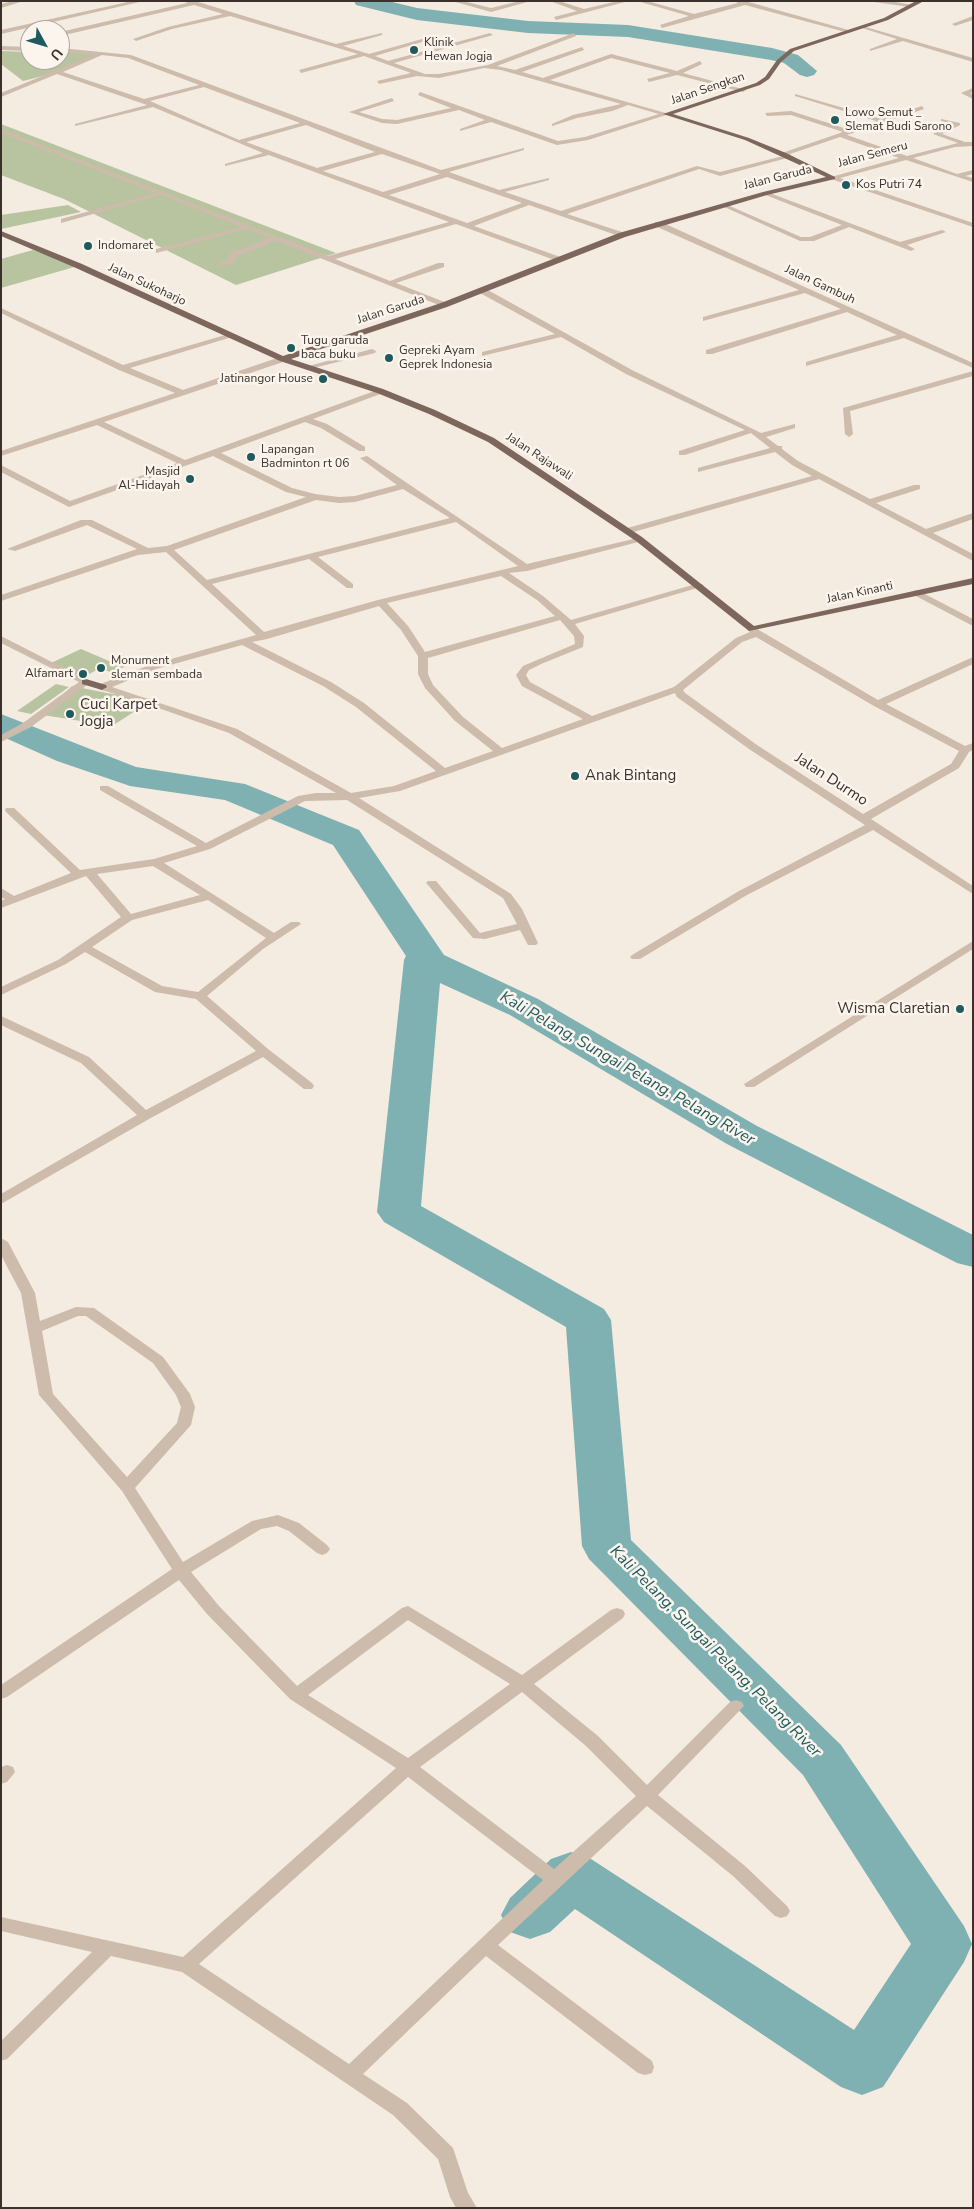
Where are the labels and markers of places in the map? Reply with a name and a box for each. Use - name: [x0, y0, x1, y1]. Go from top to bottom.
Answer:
- place label: Klinik Hewan Jogja: [424, 36, 492, 64]
- marker: Klinik Hewan Jogja: [408, 44, 420, 56]
- place label: Lowo Semut _ Slemat Budi Sarono: [845, 106, 952, 134]
- marker: Lowo Semut _ Slemat Budi Sarono: [829, 114, 841, 126]
- place label: Kos Putri 74: [856, 178, 922, 192]
- marker: Kos Putri 74: [840, 179, 852, 191]
- place label: Indomaret: [98, 239, 153, 253]
- marker: Indomaret: [82, 240, 94, 252]
- place label: Tugu garuda baca buku: [301, 334, 369, 362]
- marker: Tugu garuda baca buku: [285, 342, 297, 354]
- place label: Gepreki Ayam Geprek Indonesia: [399, 344, 492, 372]
- marker: Gepreki Ayam Geprek Indonesia: [383, 352, 395, 364]
- place label: Jatinangor House: [220, 372, 313, 386]
- marker: Jatinangor House: [317, 373, 329, 385]
- place label: Lapangan Badminton rt 06: [261, 443, 349, 471]
- marker: Lapangan Badminton rt 06: [245, 451, 257, 463]
- place label: Masjid Al-Hidayah: [118, 465, 180, 493]
- marker: Masjid Al-Hidayah: [184, 473, 196, 485]
- place label: Monument sleman sembada: [111, 654, 202, 682]
- marker: Monument sleman sembada: [95, 662, 107, 674]
- place label: Alfamart: [25, 667, 73, 681]
- marker: Alfamart: [77, 668, 89, 680]
- place label: Cuci Karpet Jogja: [80, 696, 157, 731]
- marker: Cuci Karpet Jogja: [64, 708, 76, 720]
- place label: Anak Bintang: [585, 767, 676, 785]
- marker: Anak Bintang: [569, 770, 581, 782]
- place label: Wisma Claretian: [837, 1000, 950, 1018]
- marker: Wisma Claretian: [954, 1003, 966, 1015]

